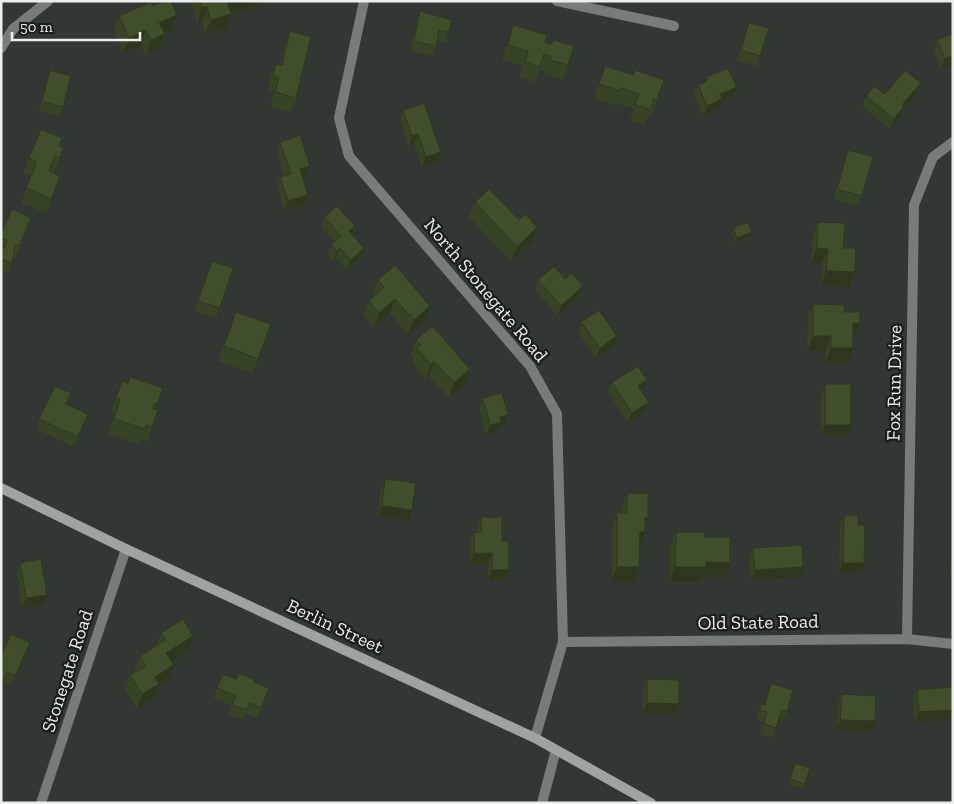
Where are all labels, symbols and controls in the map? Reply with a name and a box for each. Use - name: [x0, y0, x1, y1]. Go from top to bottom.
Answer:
- scale bar: [12, 10, 140, 42]
- text: 50 m: [20, 18, 53, 36]
- street label: North Stonegate Road: [419, 213, 553, 367]
- street label: Fox Run Drive: [881, 325, 907, 441]
- street label: Berlin Street: [283, 594, 387, 658]
- street label: Stonegate Road: [36, 606, 98, 735]
- street label: Old State Road: [697, 609, 819, 635]

